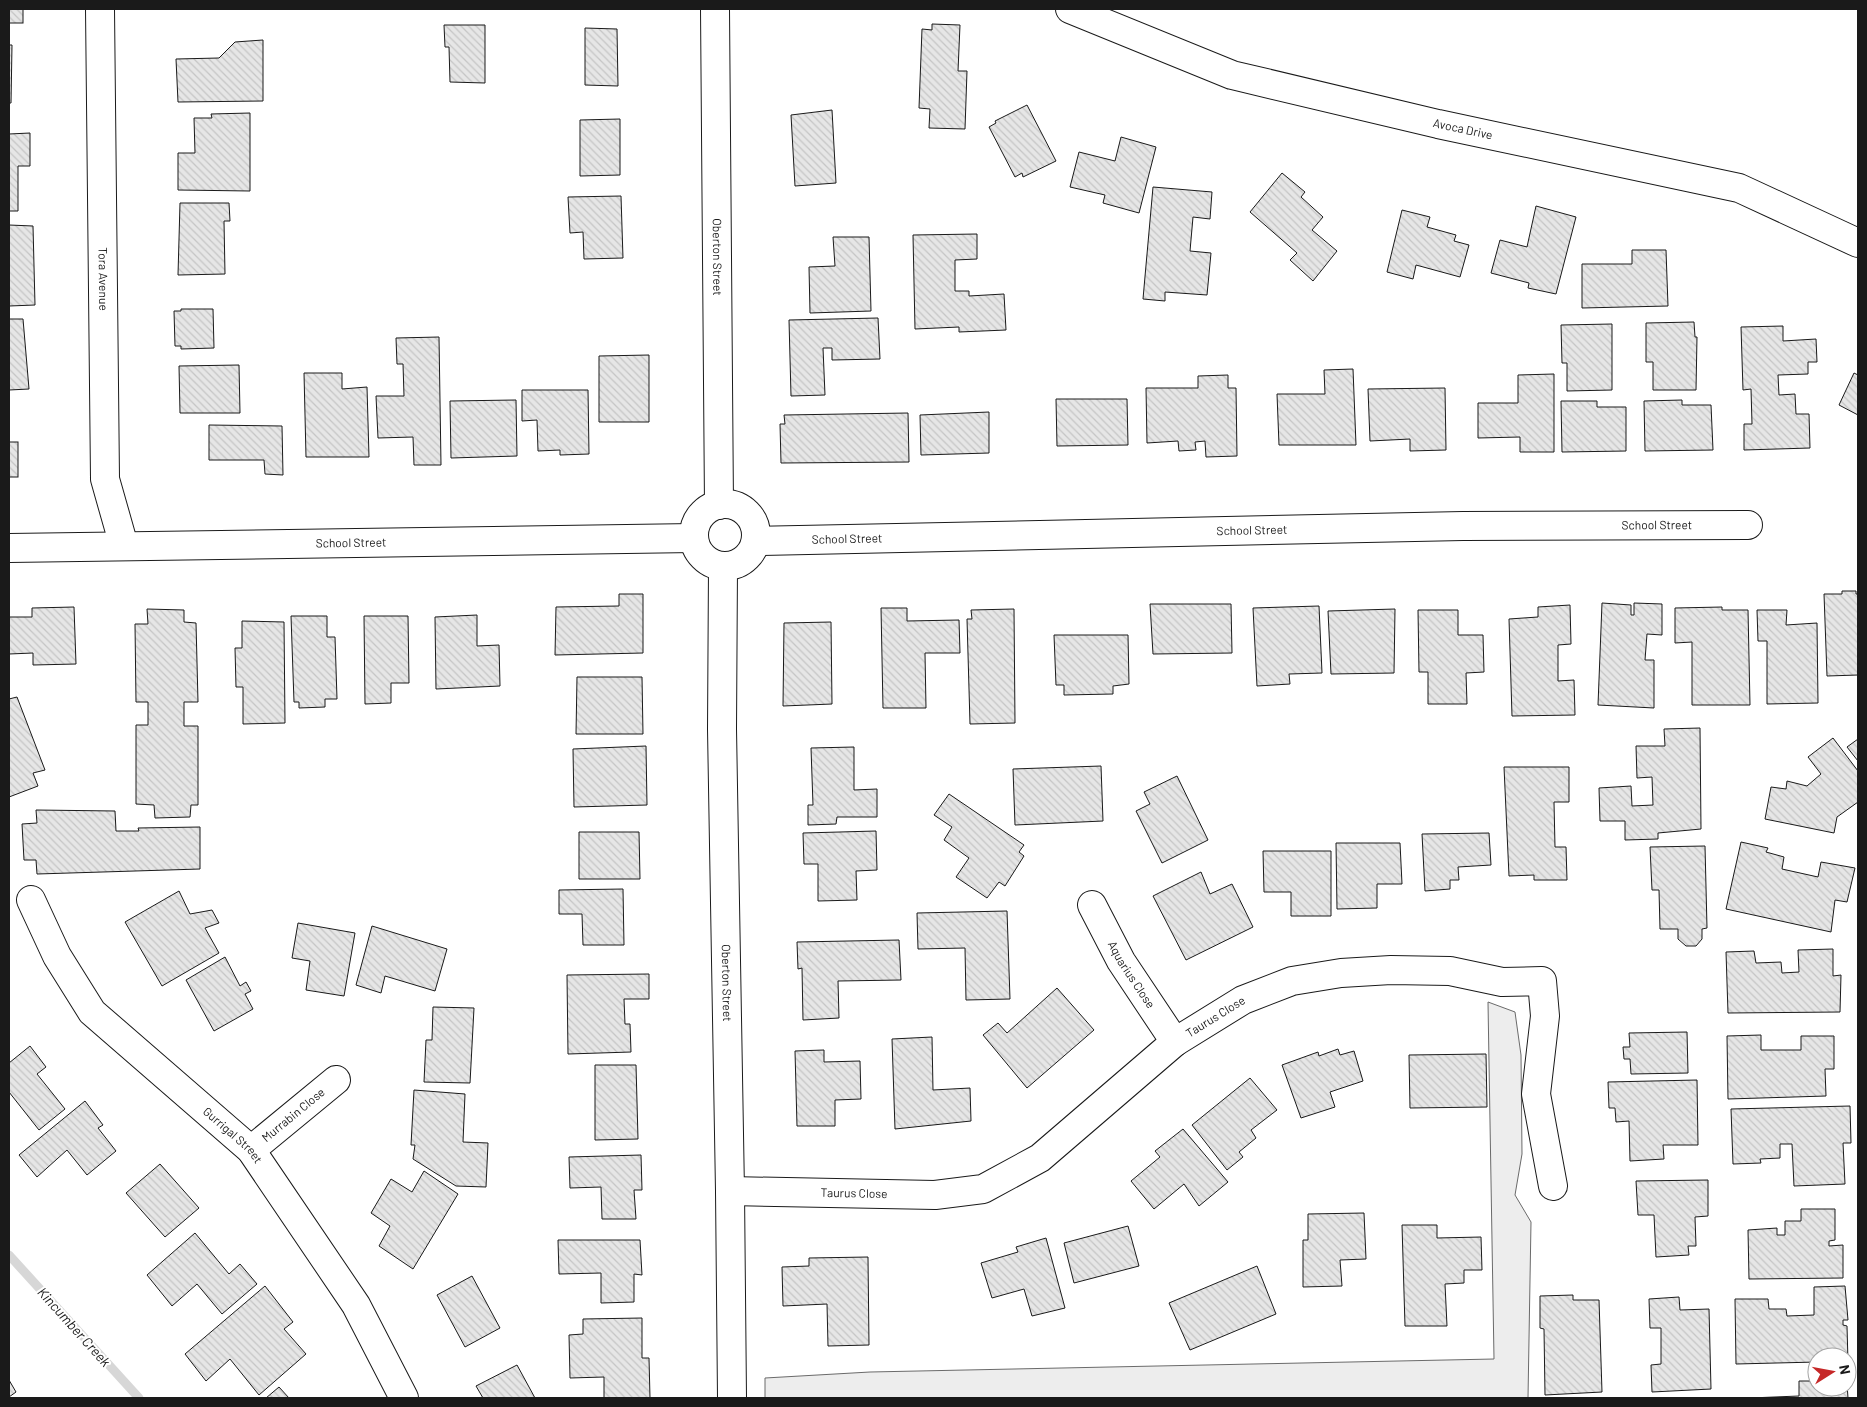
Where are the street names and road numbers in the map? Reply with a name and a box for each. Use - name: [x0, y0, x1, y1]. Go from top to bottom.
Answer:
- street label: Avoca Drive: [1432, 115, 1494, 141]
- street label: Oberton Street: [711, 218, 725, 296]
- street label: Tora Avenue: [97, 247, 111, 311]
- street label: School Street: [1621, 517, 1692, 531]
- street label: School Street: [1216, 522, 1287, 537]
- street label: School Street: [811, 530, 882, 546]
- street label: School Street: [315, 534, 386, 550]
- street label: Aquarius Close: [1106, 938, 1158, 1010]
- street label: Oberton Street: [720, 944, 735, 1022]
- street label: Taurus Close: [1183, 993, 1247, 1040]
- street label: Murrabin Close: [259, 1084, 327, 1144]
- street label: Gurrigal Street: [201, 1104, 266, 1166]
- street label: Taurus Close: [820, 1185, 888, 1200]

